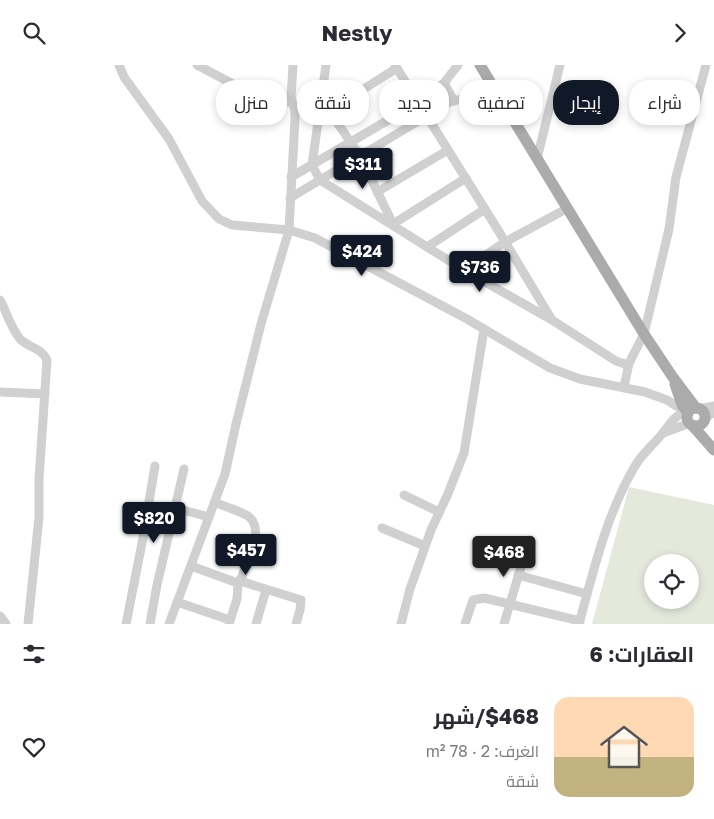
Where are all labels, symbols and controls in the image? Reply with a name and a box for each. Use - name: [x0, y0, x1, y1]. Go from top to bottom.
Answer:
- icon: search: [20, 19, 48, 47]
- text: Nestly: [322, 19, 392, 46]
- icon: forward: [666, 19, 694, 47]
- chip: منزل: [216, 80, 287, 125]
- chip: شقة: [297, 80, 369, 125]
- chip: جديد: [379, 80, 449, 125]
- chip: تصفية: [459, 80, 543, 125]
- chip: إيجار: [553, 80, 619, 125]
- chip: شراء: [629, 80, 700, 125]
- pin: $311: [333, 147, 393, 190]
- text: $311: [345, 154, 381, 174]
- pin: $424: [332, 235, 392, 277]
- text: $424: [342, 241, 382, 261]
- pin: $736: [450, 251, 510, 293]
- text: $736: [460, 257, 500, 277]
- pin: $820: [124, 501, 184, 544]
- text: $820: [133, 508, 175, 528]
- pin: $457: [216, 533, 276, 576]
- pin: $468: [474, 535, 534, 578]
- text: $457: [226, 540, 266, 560]
- text: $468: [483, 542, 525, 562]
- map controls: [644, 554, 699, 609]
- button: locate: [644, 554, 699, 609]
- icon: filters: [20, 640, 48, 668]
- text: العقارات: 6: [589, 641, 694, 667]
- text: $468/شهر: [434, 703, 539, 729]
- icon: home: [594, 717, 654, 777]
- icon: heart: [20, 733, 48, 761]
- text: الغرف: 2 · 78 m²: [426, 741, 539, 761]
- text: شقة: [506, 771, 539, 791]

